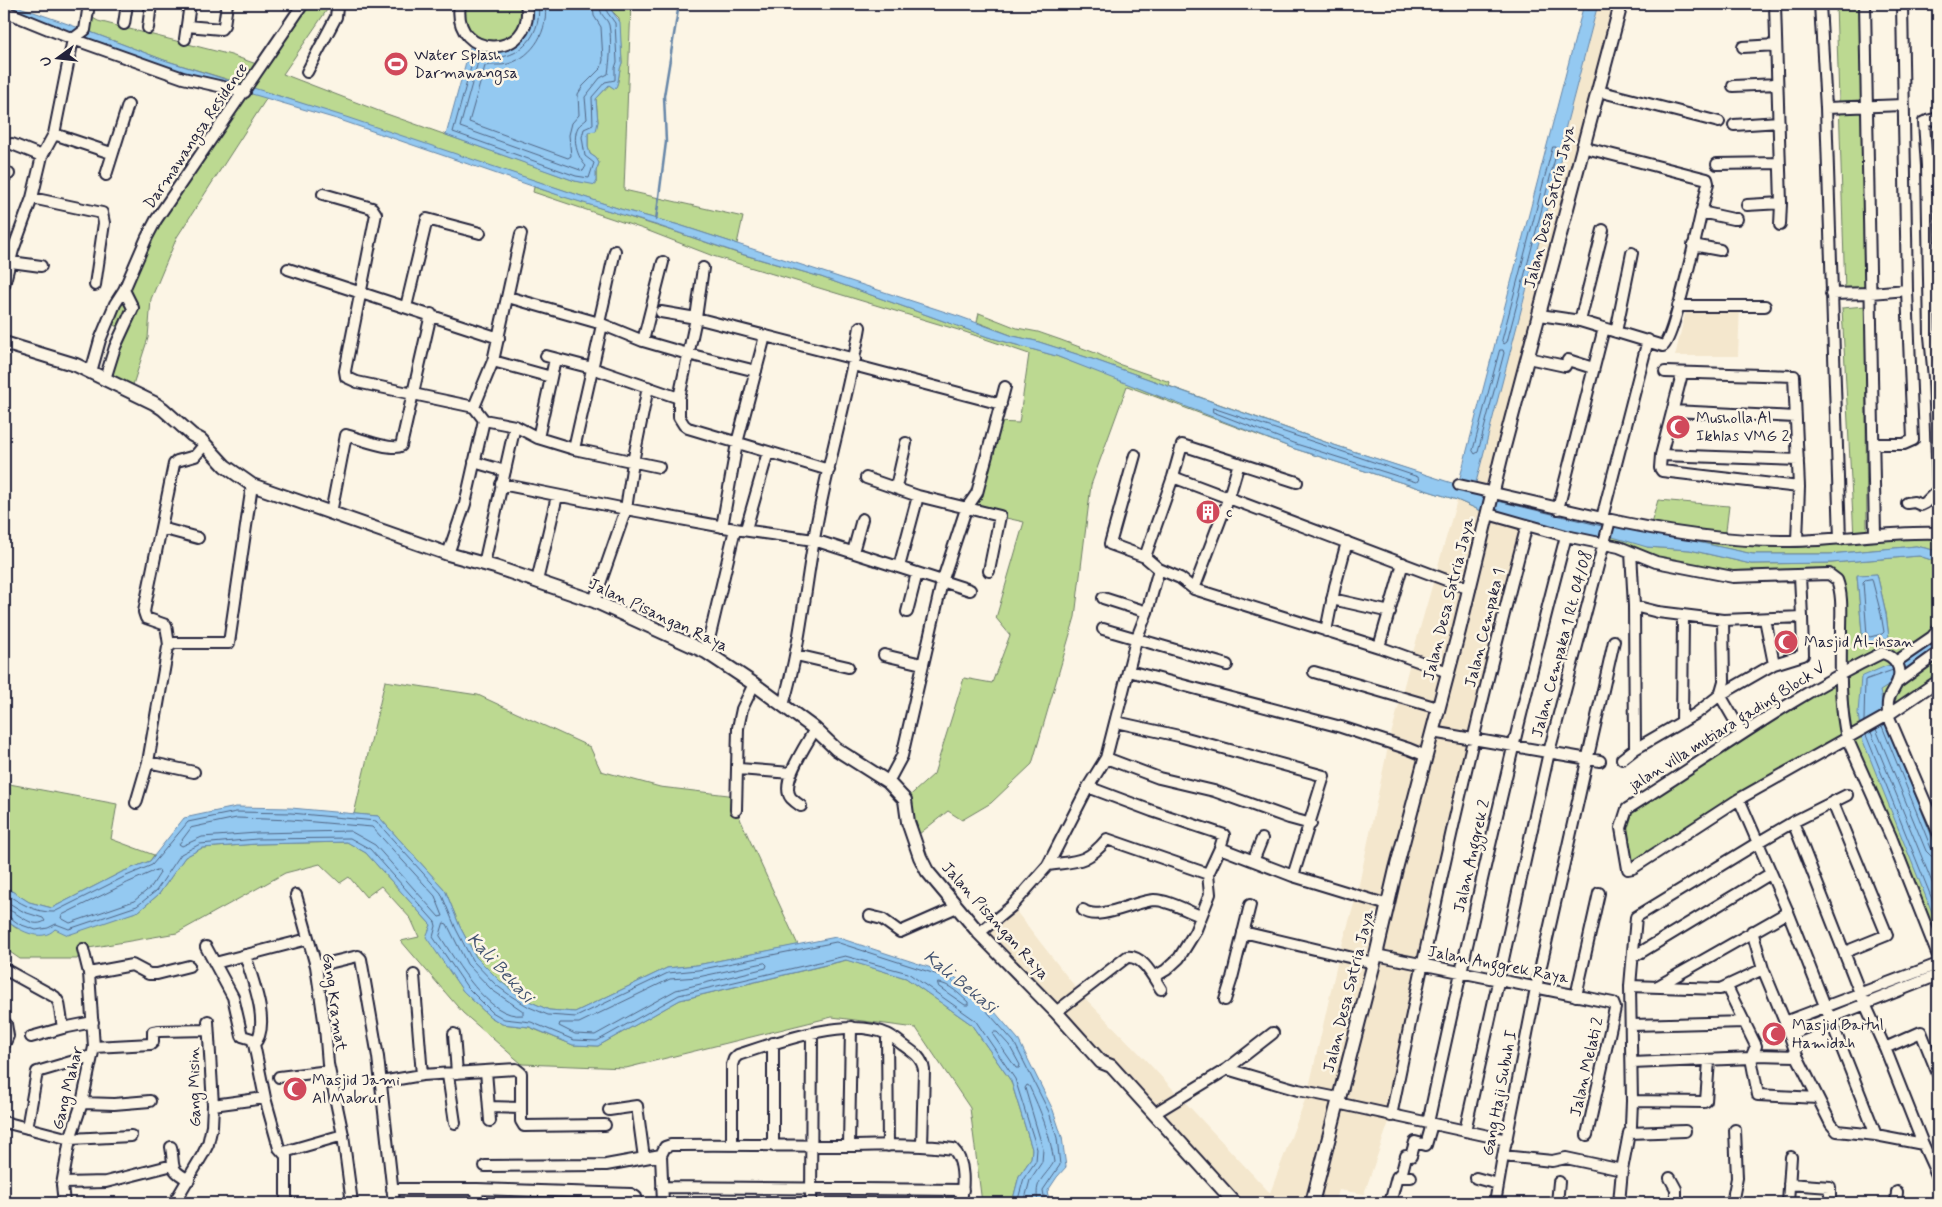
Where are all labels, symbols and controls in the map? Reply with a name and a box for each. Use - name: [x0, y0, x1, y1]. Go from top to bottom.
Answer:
- north arrow: [32, 32, 82, 82]
- place label: Water Splash Darmawangsa: [414, 45, 518, 85]
- sports icon: Water Splash Darmawangsa: [383, 51, 409, 77]
- text: U: [37, 54, 56, 68]
- street label: Darmawangsa Residence: [139, 59, 254, 214]
- street label: Jalan Desa Satria Jaya: [1520, 123, 1581, 291]
- place label: Musholla Al Ikhlas VMG 2: [1696, 408, 1789, 447]
- mosque icon: Musholla Al Ikhlas VMG 2: [1665, 414, 1691, 440]
- building icon: c: [1195, 499, 1221, 525]
- place label: c: [1226, 502, 1233, 523]
- street label: Jalan Desa Satria Jaya: [1419, 515, 1480, 683]
- street label: Jalan Cempaka 1 Rt. 04/08: [1527, 548, 1597, 740]
- street label: Jalan Cempaka 1: [1460, 566, 1510, 690]
- street label: Jalan Pisangan Raya: [585, 573, 731, 657]
- mosque icon: Masjid Al-ihsan: [1773, 629, 1799, 655]
- place label: Masjid Al-ihsan: [1804, 632, 1914, 653]
- street label: jalan villa mutiara gading Block V: [1624, 658, 1830, 798]
- street label: Jalan Anggrek 2: [1449, 797, 1496, 915]
- street label: Jalan Pisangan Raya: [936, 858, 1054, 984]
- street label: Jalan Desa Satria Jaya: [1319, 907, 1380, 1075]
- water label: Kali Bekasi: [461, 928, 541, 1010]
- street label: Jalan Anggrek Raya: [1425, 941, 1571, 990]
- water label: Kali Bekasi: [918, 945, 1004, 1021]
- street label: Gang Kramat: [316, 951, 351, 1053]
- street label: Jalan Melati 2: [1565, 1015, 1609, 1119]
- place label: Masjid Baitul Hamidah: [1792, 1015, 1884, 1054]
- mosque icon: Masjid Baitul Hamidah: [1761, 1021, 1787, 1047]
- street label: Gang Haji Subuh I: [1478, 1028, 1523, 1158]
- street label: Gang Mahar: [48, 1044, 90, 1132]
- street label: Gang Misin: [184, 1046, 207, 1127]
- place label: Masjid Jami Al Mabrur: [312, 1070, 400, 1109]
- mosque icon: Masjid Jami Al Mabrur: [282, 1076, 308, 1102]

